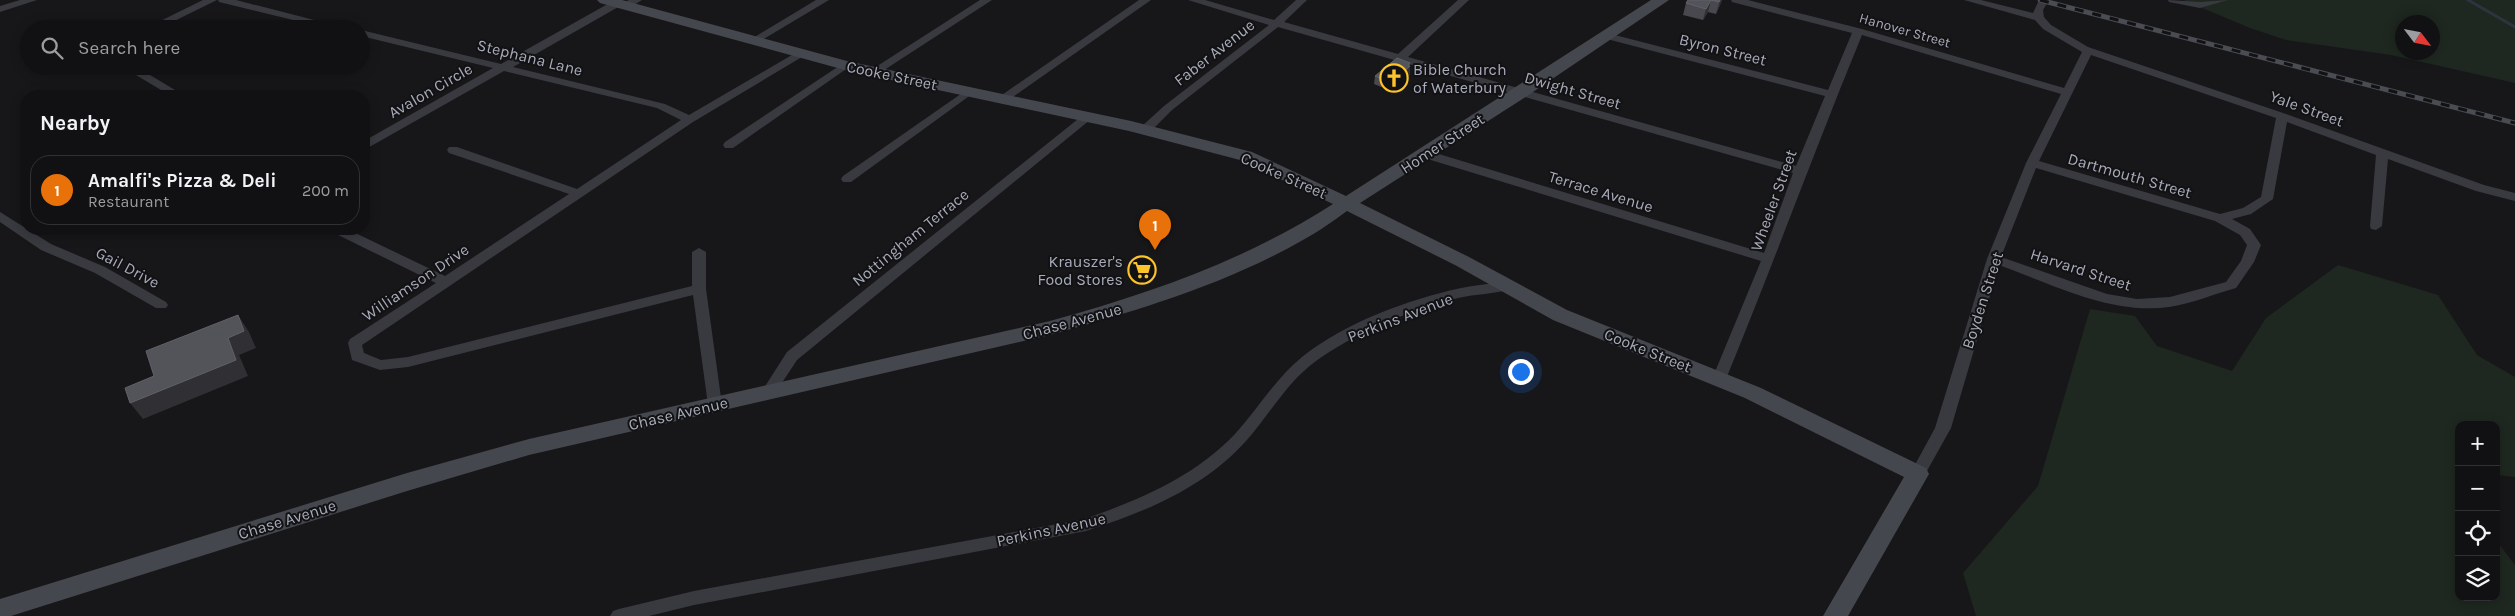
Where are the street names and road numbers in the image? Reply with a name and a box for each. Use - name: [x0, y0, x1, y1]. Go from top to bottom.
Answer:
- street label: Hanover Street: [1857, 9, 1952, 52]
- street label: Faber Avenue: [1170, 15, 1258, 90]
- street label: Byron Street: [1677, 29, 1768, 70]
- street label: Stephana Lane: [475, 35, 585, 80]
- street label: Cooke Street: [845, 57, 939, 94]
- street label: Avalon Circle: [385, 59, 476, 122]
- street label: Dwight Street: [1522, 68, 1623, 113]
- street label: Yale Street: [2267, 86, 2346, 131]
- street label: Homer Street: [1397, 109, 1488, 178]
- street label: Wheeler Street: [1746, 147, 1801, 254]
- street label: Cooke Street: [1238, 148, 1330, 203]
- street label: Dartmouth Street: [2066, 149, 2194, 202]
- street label: Terrace Avenue: [1546, 167, 1655, 216]
- street label: Nottingham Terrace: [848, 185, 972, 290]
- street label: Williamson Drive: [358, 240, 472, 325]
- street label: Gail Drive: [93, 243, 163, 292]
- street label: Harvard Street: [2028, 244, 2134, 295]
- street label: Boyden Street: [1958, 249, 2007, 351]
- street label: Perkins Avenue: [1345, 289, 1455, 346]
- street label: Chase Avenue: [1021, 299, 1124, 344]
- street label: Cooke Street: [1601, 324, 1694, 377]
- street label: Chase Avenue: [627, 393, 730, 434]
- street label: Chase Avenue: [236, 496, 338, 543]
- street label: Perkins Avenue: [995, 509, 1107, 550]

